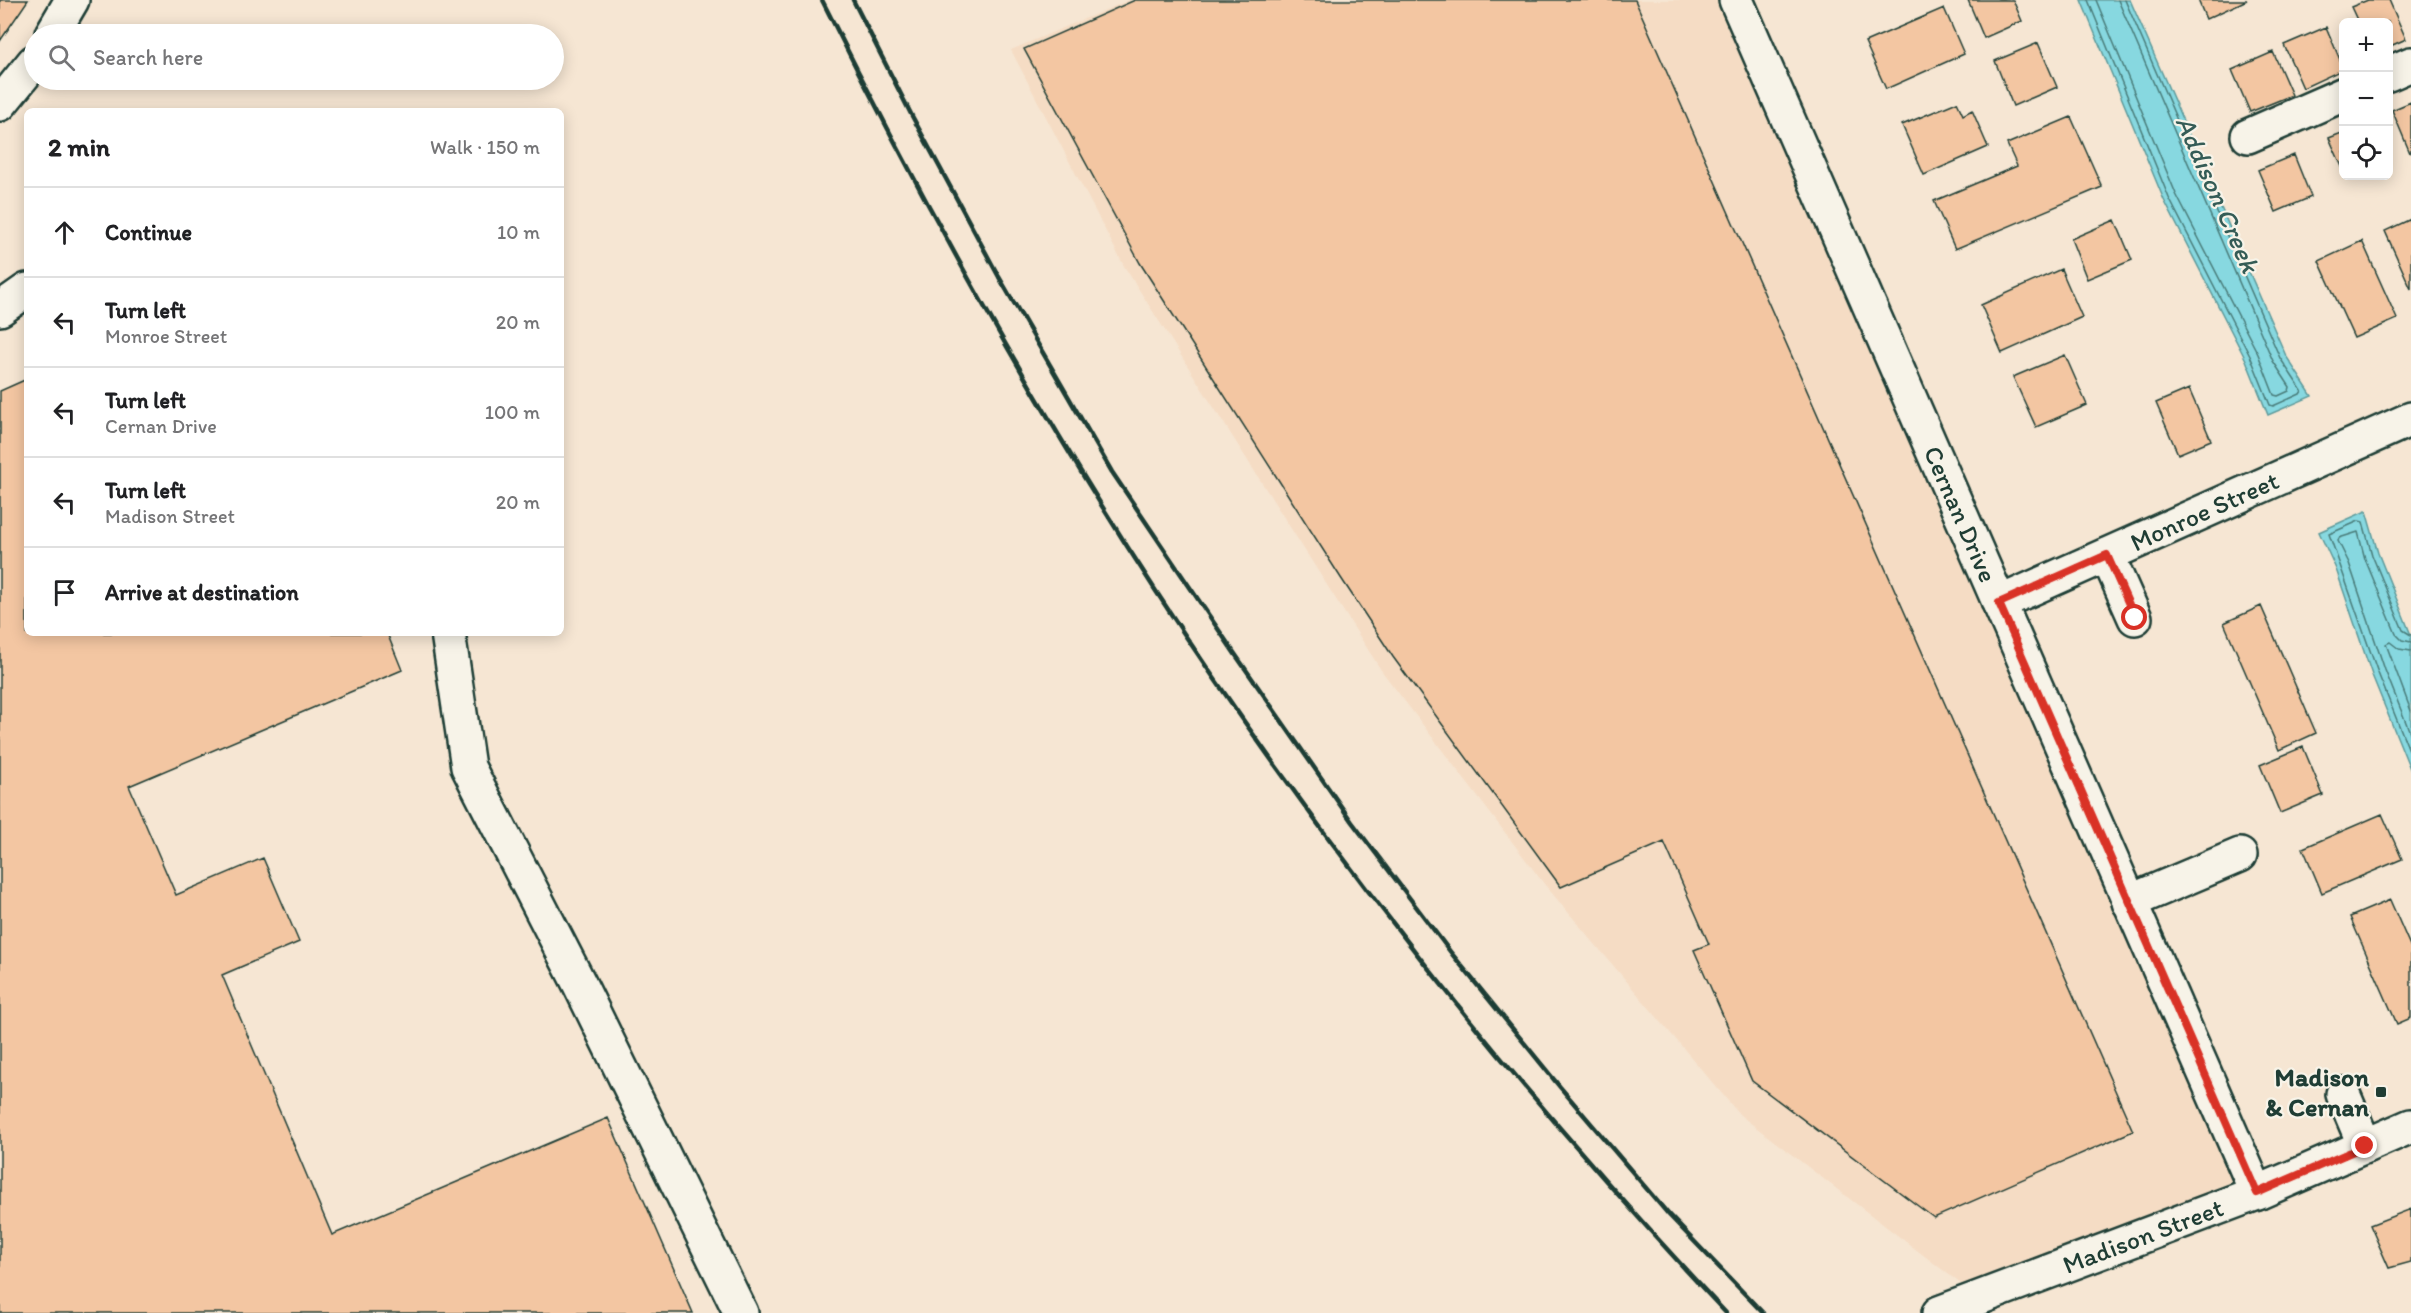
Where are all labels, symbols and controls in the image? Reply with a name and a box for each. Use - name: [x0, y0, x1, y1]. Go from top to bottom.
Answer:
- map controls: [2339, 18, 2393, 180]
- button: +: [2339, 18, 2393, 72]
- search box: [24, 24, 564, 90]
- icon: search: [45, 41, 78, 74]
- text: Search here: [93, 44, 203, 71]
- button: −: [2339, 72, 2393, 126]
- water label: Addison Creek: [2169, 110, 2268, 279]
- button: locate: [2339, 126, 2393, 180]
- text: 2 min: [48, 131, 110, 163]
- text: Walk · 150 m: [430, 135, 540, 159]
- icon: ahead: [48, 216, 81, 249]
- text: Continue: [105, 219, 192, 246]
- text: 10 m: [497, 220, 540, 244]
- text: Turn left: [105, 297, 186, 324]
- icon: left: [48, 306, 81, 339]
- text: 20 m: [496, 310, 540, 334]
- text: Monroe Street: [105, 324, 227, 348]
- text: Turn left: [105, 387, 186, 414]
- icon: left: [48, 396, 81, 429]
- text: 100 m: [485, 400, 540, 424]
- text: Cernan Drive: [105, 414, 217, 438]
- street label: Cernan Drive: [1917, 441, 2004, 587]
- street label: Monroe Street: [2125, 464, 2284, 558]
- text: Turn left: [105, 477, 186, 504]
- icon: left: [48, 486, 81, 519]
- text: 20 m: [496, 490, 540, 514]
- text: Madison Street: [105, 504, 235, 528]
- icon: arrive: [48, 576, 81, 609]
- text: Arrive at destination: [105, 579, 299, 606]
- route start: [2121, 604, 2147, 630]
- place label: Madison & Cernan: [2266, 1061, 2369, 1123]
- marker: Madison & Cernan: [2374, 1085, 2388, 1099]
- route end: [2351, 1132, 2377, 1158]
- street label: Madison Street: [2058, 1191, 2228, 1281]

